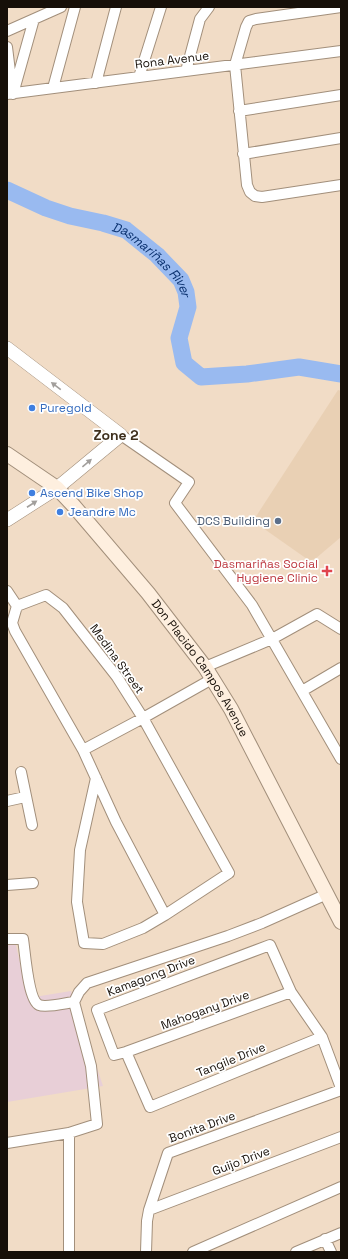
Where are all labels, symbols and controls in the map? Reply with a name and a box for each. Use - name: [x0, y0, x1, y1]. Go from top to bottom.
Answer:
- street label: Rona Avenue: [134, 48, 210, 72]
- water label: Dasmariñas River: [110, 218, 195, 300]
- one-way arrow: [51, 382, 62, 390]
- place label: Puregold: [40, 400, 92, 416]
- marker: Puregold: [27, 403, 37, 413]
- district label: Zone 2: [93, 426, 139, 444]
- one-way arrow: [81, 459, 92, 468]
- place label: Ascend Bike Shop: [40, 485, 144, 501]
- marker: Ascend Bike Shop: [27, 488, 37, 498]
- one-way arrow: [26, 501, 38, 508]
- place label: Jeandre Mc: [68, 504, 136, 520]
- marker: Jeandre Mc: [55, 507, 65, 517]
- place label: DCS Building: [197, 513, 270, 529]
- marker: DCS Building: [273, 516, 283, 526]
- place label: Dasmariñas Social Hygiene Clinic: [214, 556, 318, 586]
- marker: Dasmariñas Social Hygiene Clinic: [321, 565, 333, 577]
- street label: Don Placido Campos Avenue: [148, 596, 252, 740]
- street label: Medina Street: [86, 621, 148, 697]
- street label: Kamagong Drive: [105, 952, 197, 1000]
- street label: Mahogany Drive: [159, 987, 251, 1033]
- street label: Tangile Drive: [194, 1039, 268, 1081]
- street label: Bonita Drive: [166, 1108, 238, 1146]
- street label: Guijo Drive: [210, 1143, 272, 1179]

